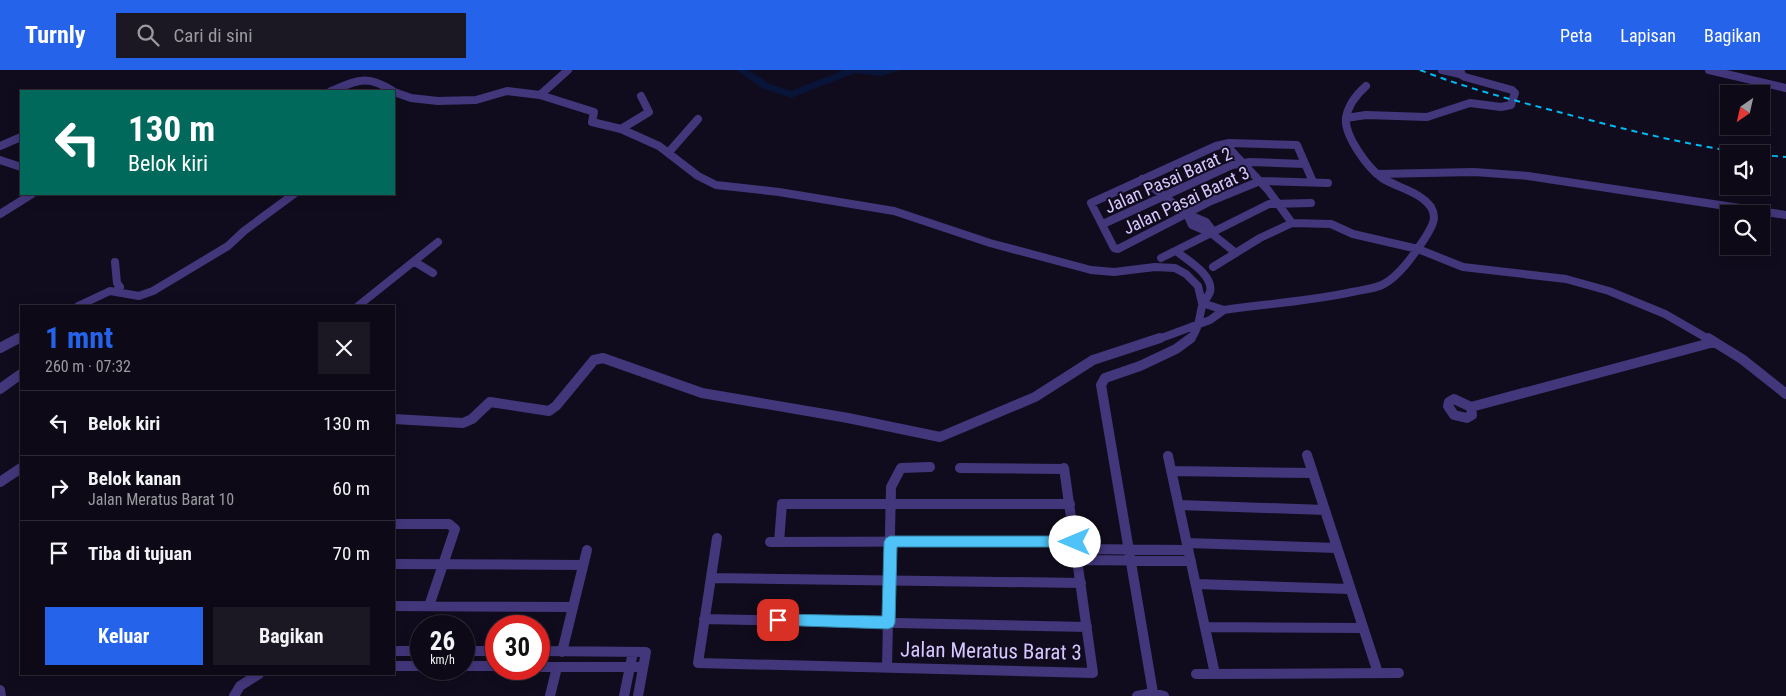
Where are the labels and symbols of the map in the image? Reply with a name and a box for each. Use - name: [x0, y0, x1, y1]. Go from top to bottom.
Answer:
- north arrow: [1720, 85, 1770, 135]
- street label: Jalan Pasai Barat 2: [1101, 142, 1235, 217]
- street label: Jalan Pasai Barat 3: [1119, 162, 1253, 238]
- position arrow: [1048, 515, 1100, 567]
- pin: [757, 599, 799, 641]
- speed limit sign: 30: [485, 615, 550, 680]
- street label: Jalan Meratus Barat 3: [900, 637, 1082, 665]

